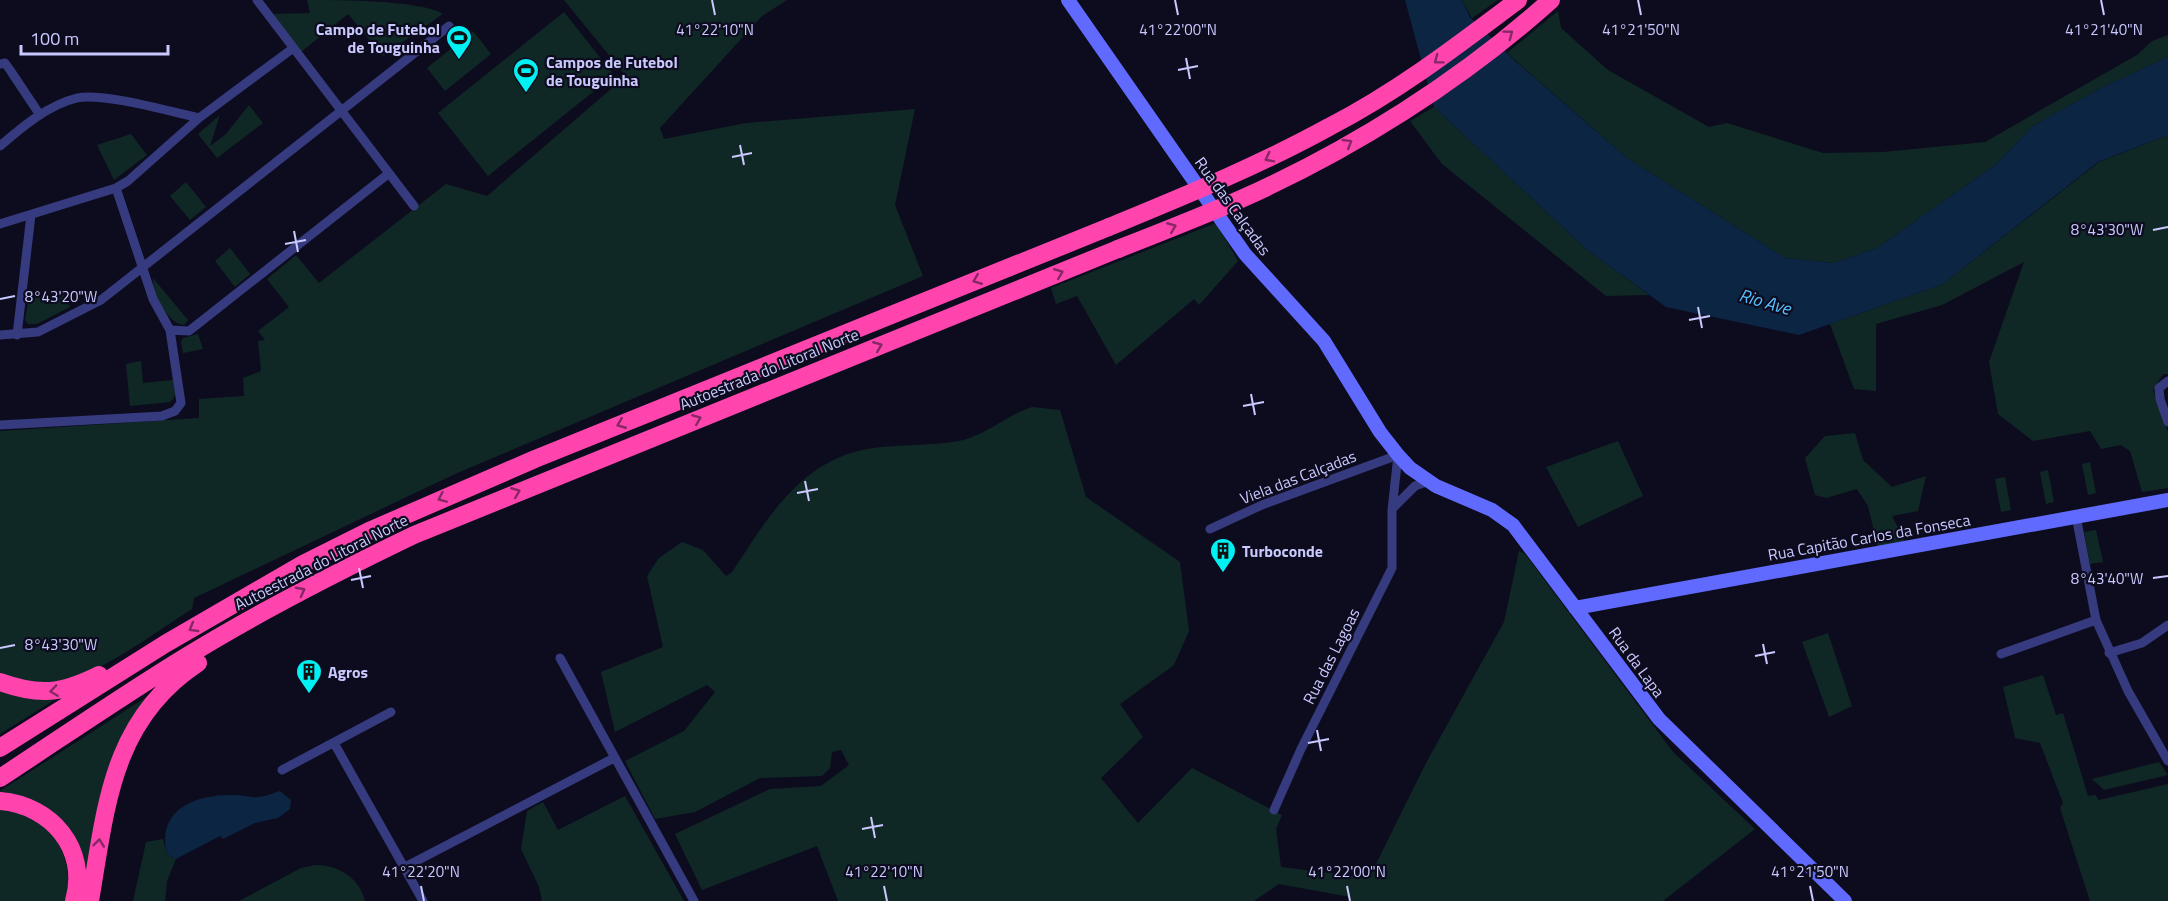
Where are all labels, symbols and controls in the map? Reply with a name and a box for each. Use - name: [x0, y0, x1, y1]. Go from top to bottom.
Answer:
- place label: Campo de Futebol de Touguinha: [316, 17, 440, 59]
- scale bar: [21, 18, 168, 56]
- text: 41°22'10"N: [676, 18, 754, 41]
- text: 41°22'00"N: [1139, 18, 1217, 41]
- text: 41°21'50"N: [1602, 18, 1680, 41]
- text: 41°21'40"N: [2065, 18, 2143, 41]
- sports icon: Campo de Futebol de Touguinha: [444, 23, 474, 61]
- text: 100 m: [30, 25, 79, 52]
- one-way arrow: [1503, 31, 1514, 42]
- place label: Campos de Futebol de Touguinha: [546, 50, 678, 92]
- one-way arrow: [1433, 53, 1444, 64]
- sports icon: Campos de Futebol de Touguinha: [511, 56, 541, 94]
- one-way arrow: [1342, 139, 1352, 151]
- one-way arrow: [1265, 151, 1276, 162]
- street label: Rua das Calçadas: [1189, 152, 1277, 260]
- text: 8°43'30"W: [2071, 218, 2143, 241]
- one-way arrow: [1166, 222, 1177, 234]
- one-way arrow: [1053, 268, 1063, 281]
- one-way arrow: [972, 273, 983, 285]
- water label: Rio Ave: [1736, 281, 1796, 322]
- text: 8°43'20"W: [25, 285, 97, 308]
- street label: Autoestrada do Litoral Norte: [676, 322, 862, 416]
- one-way arrow: [871, 341, 882, 353]
- one-way arrow: [691, 414, 702, 426]
- one-way arrow: [616, 417, 627, 429]
- street label: Viela das Calçadas: [1236, 444, 1360, 510]
- one-way arrow: [510, 487, 521, 499]
- one-way arrow: [437, 490, 448, 502]
- street label: Rua Capitão Carlos da Fonseca: [1766, 507, 1972, 567]
- street label: Autoestrada do Litoral Norte: [230, 508, 412, 616]
- building icon: Turboconde: [1208, 536, 1238, 574]
- place label: Turboconde: [1242, 539, 1323, 563]
- text: 8°43'40"W: [2071, 567, 2143, 590]
- one-way arrow: [295, 587, 305, 598]
- street label: Rua das Lagoas: [1296, 604, 1366, 708]
- one-way arrow: [189, 621, 199, 632]
- street label: Rua da Lapa: [1603, 622, 1671, 702]
- text: 8°43'30"W: [25, 633, 97, 656]
- building icon: Agros: [294, 657, 324, 695]
- place label: Agros: [328, 660, 368, 684]
- one-way arrow: [49, 685, 59, 697]
- one-way arrow: [92, 839, 105, 848]
- text: 41°22'20"N: [382, 860, 460, 883]
- text: 41°22'10"N: [845, 860, 923, 883]
- text: 41°22'00"N: [1308, 860, 1386, 883]
- text: 41°21'50"N: [1771, 860, 1849, 883]

